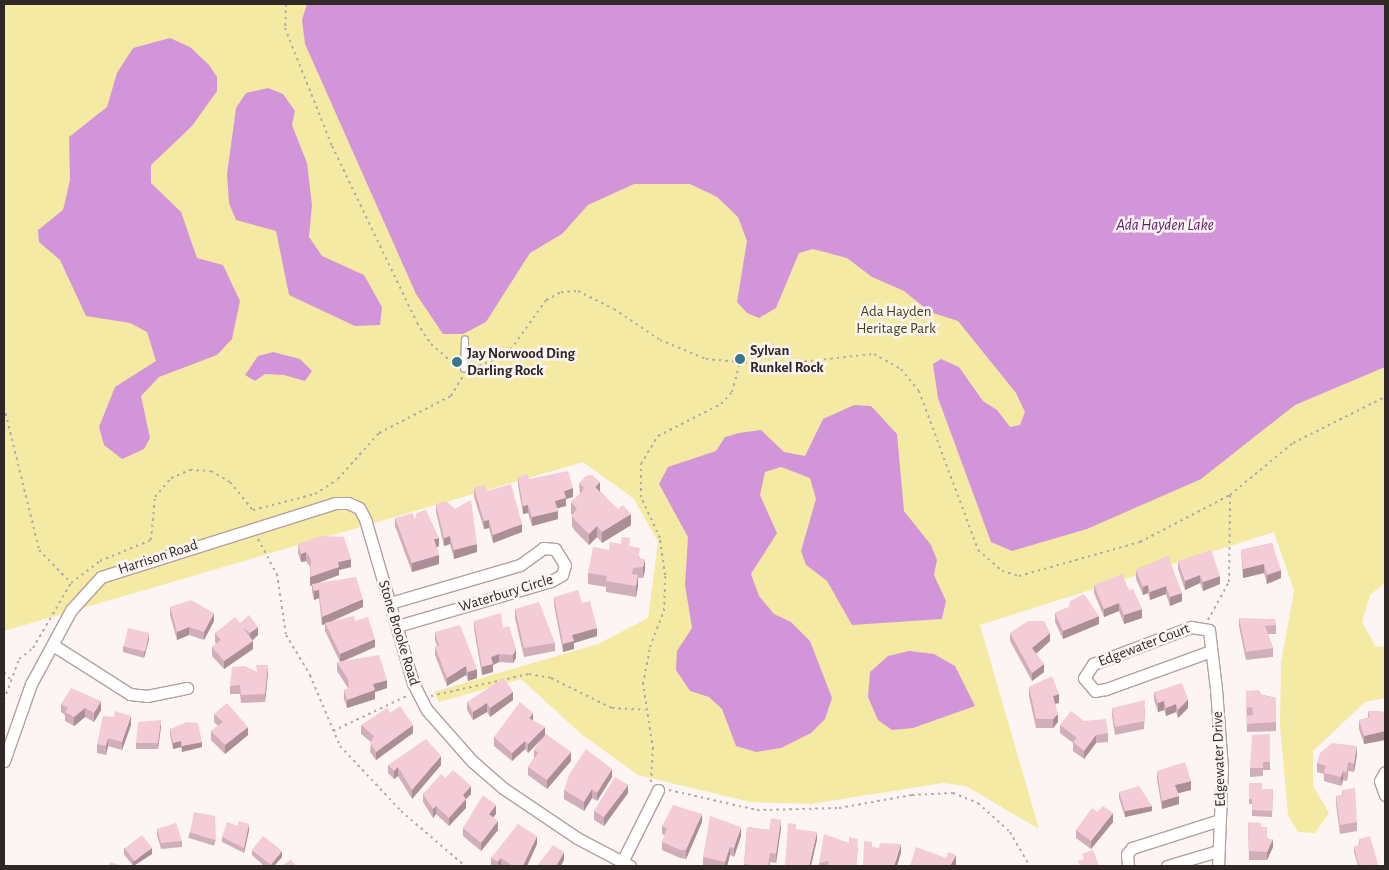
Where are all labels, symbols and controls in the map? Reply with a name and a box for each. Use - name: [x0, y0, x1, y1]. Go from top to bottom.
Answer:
- water label: Ada Hayden Lake: [1116, 215, 1214, 235]
- park label: Ada Hayden Heritage Park: [856, 302, 936, 337]
- place label: Sylvan Runkel Rock: [750, 341, 824, 376]
- place label: Jay Norwood Ding Darling Rock: [467, 344, 575, 379]
- marker: Sylvan Runkel Rock: [734, 353, 746, 365]
- marker: Jay Norwood Ding Darling Rock: [451, 356, 463, 368]
- street label: Harrison Road: [116, 536, 200, 578]
- street label: Waterbury Circle: [457, 570, 555, 616]
- street label: Stone Brooke Road: [374, 578, 424, 688]
- street label: Edgewater Court: [1096, 619, 1192, 671]
- street label: Edgewater Drive: [1208, 711, 1230, 807]

